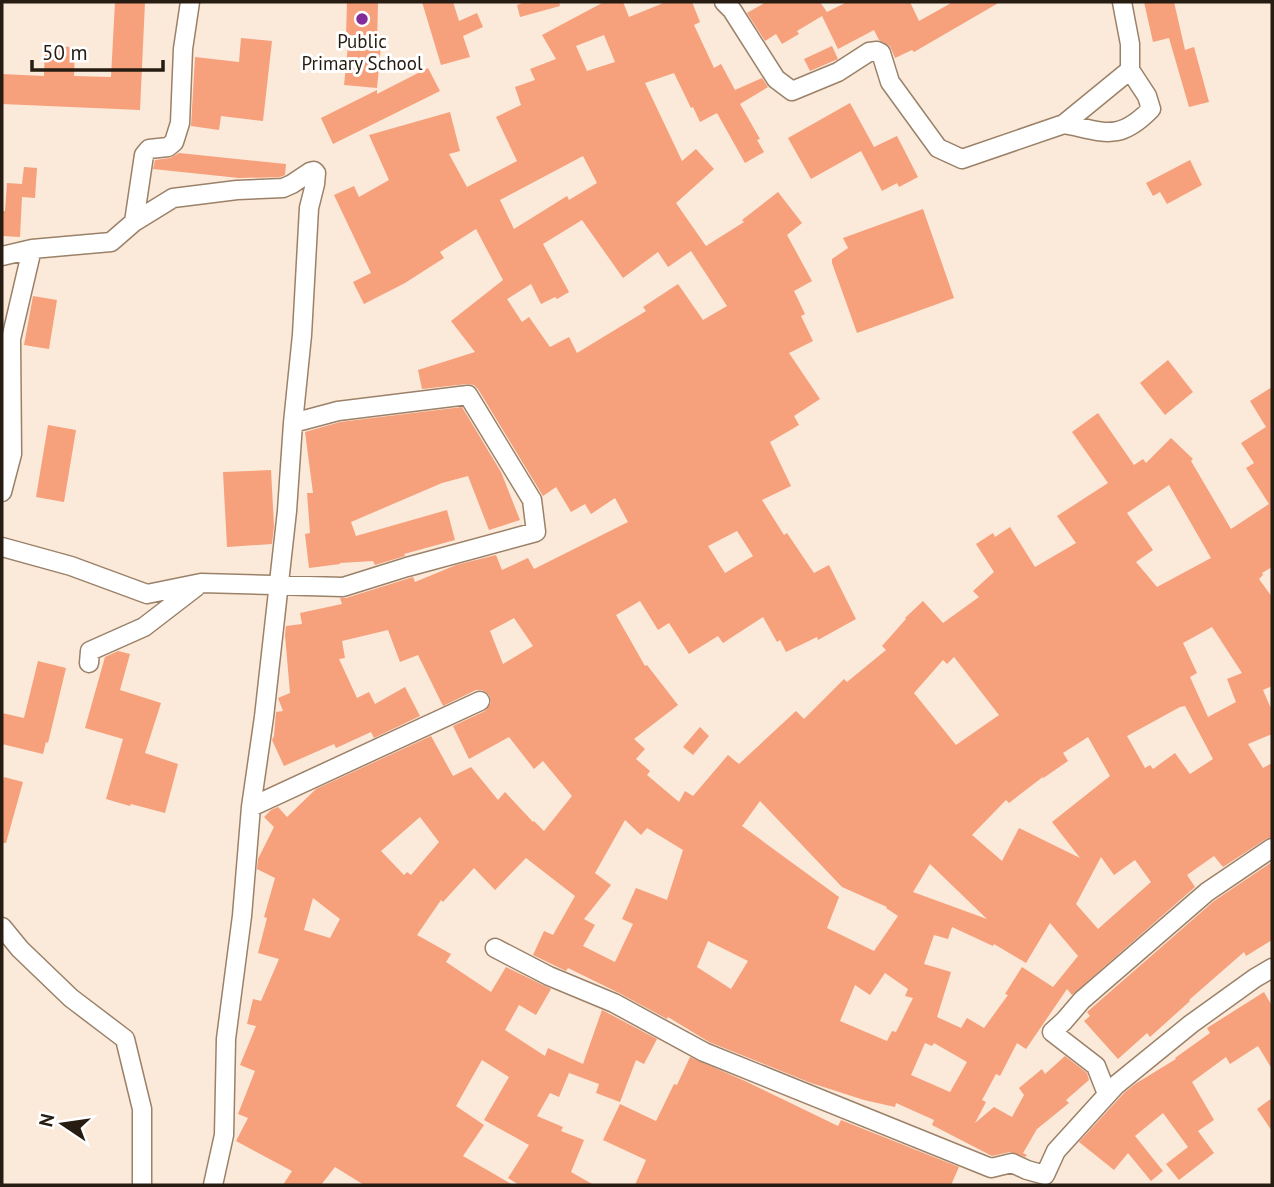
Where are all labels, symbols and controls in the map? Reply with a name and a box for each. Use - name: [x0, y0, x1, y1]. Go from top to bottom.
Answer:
- marker: Public Primary School: [354, 11, 370, 27]
- scale bar: [32, 28, 163, 72]
- place label: Public Primary School: [301, 29, 423, 75]
- text: 50 m: [42, 39, 88, 66]
- north arrow: [28, 1089, 98, 1159]
- text: N: [33, 1111, 60, 1129]

